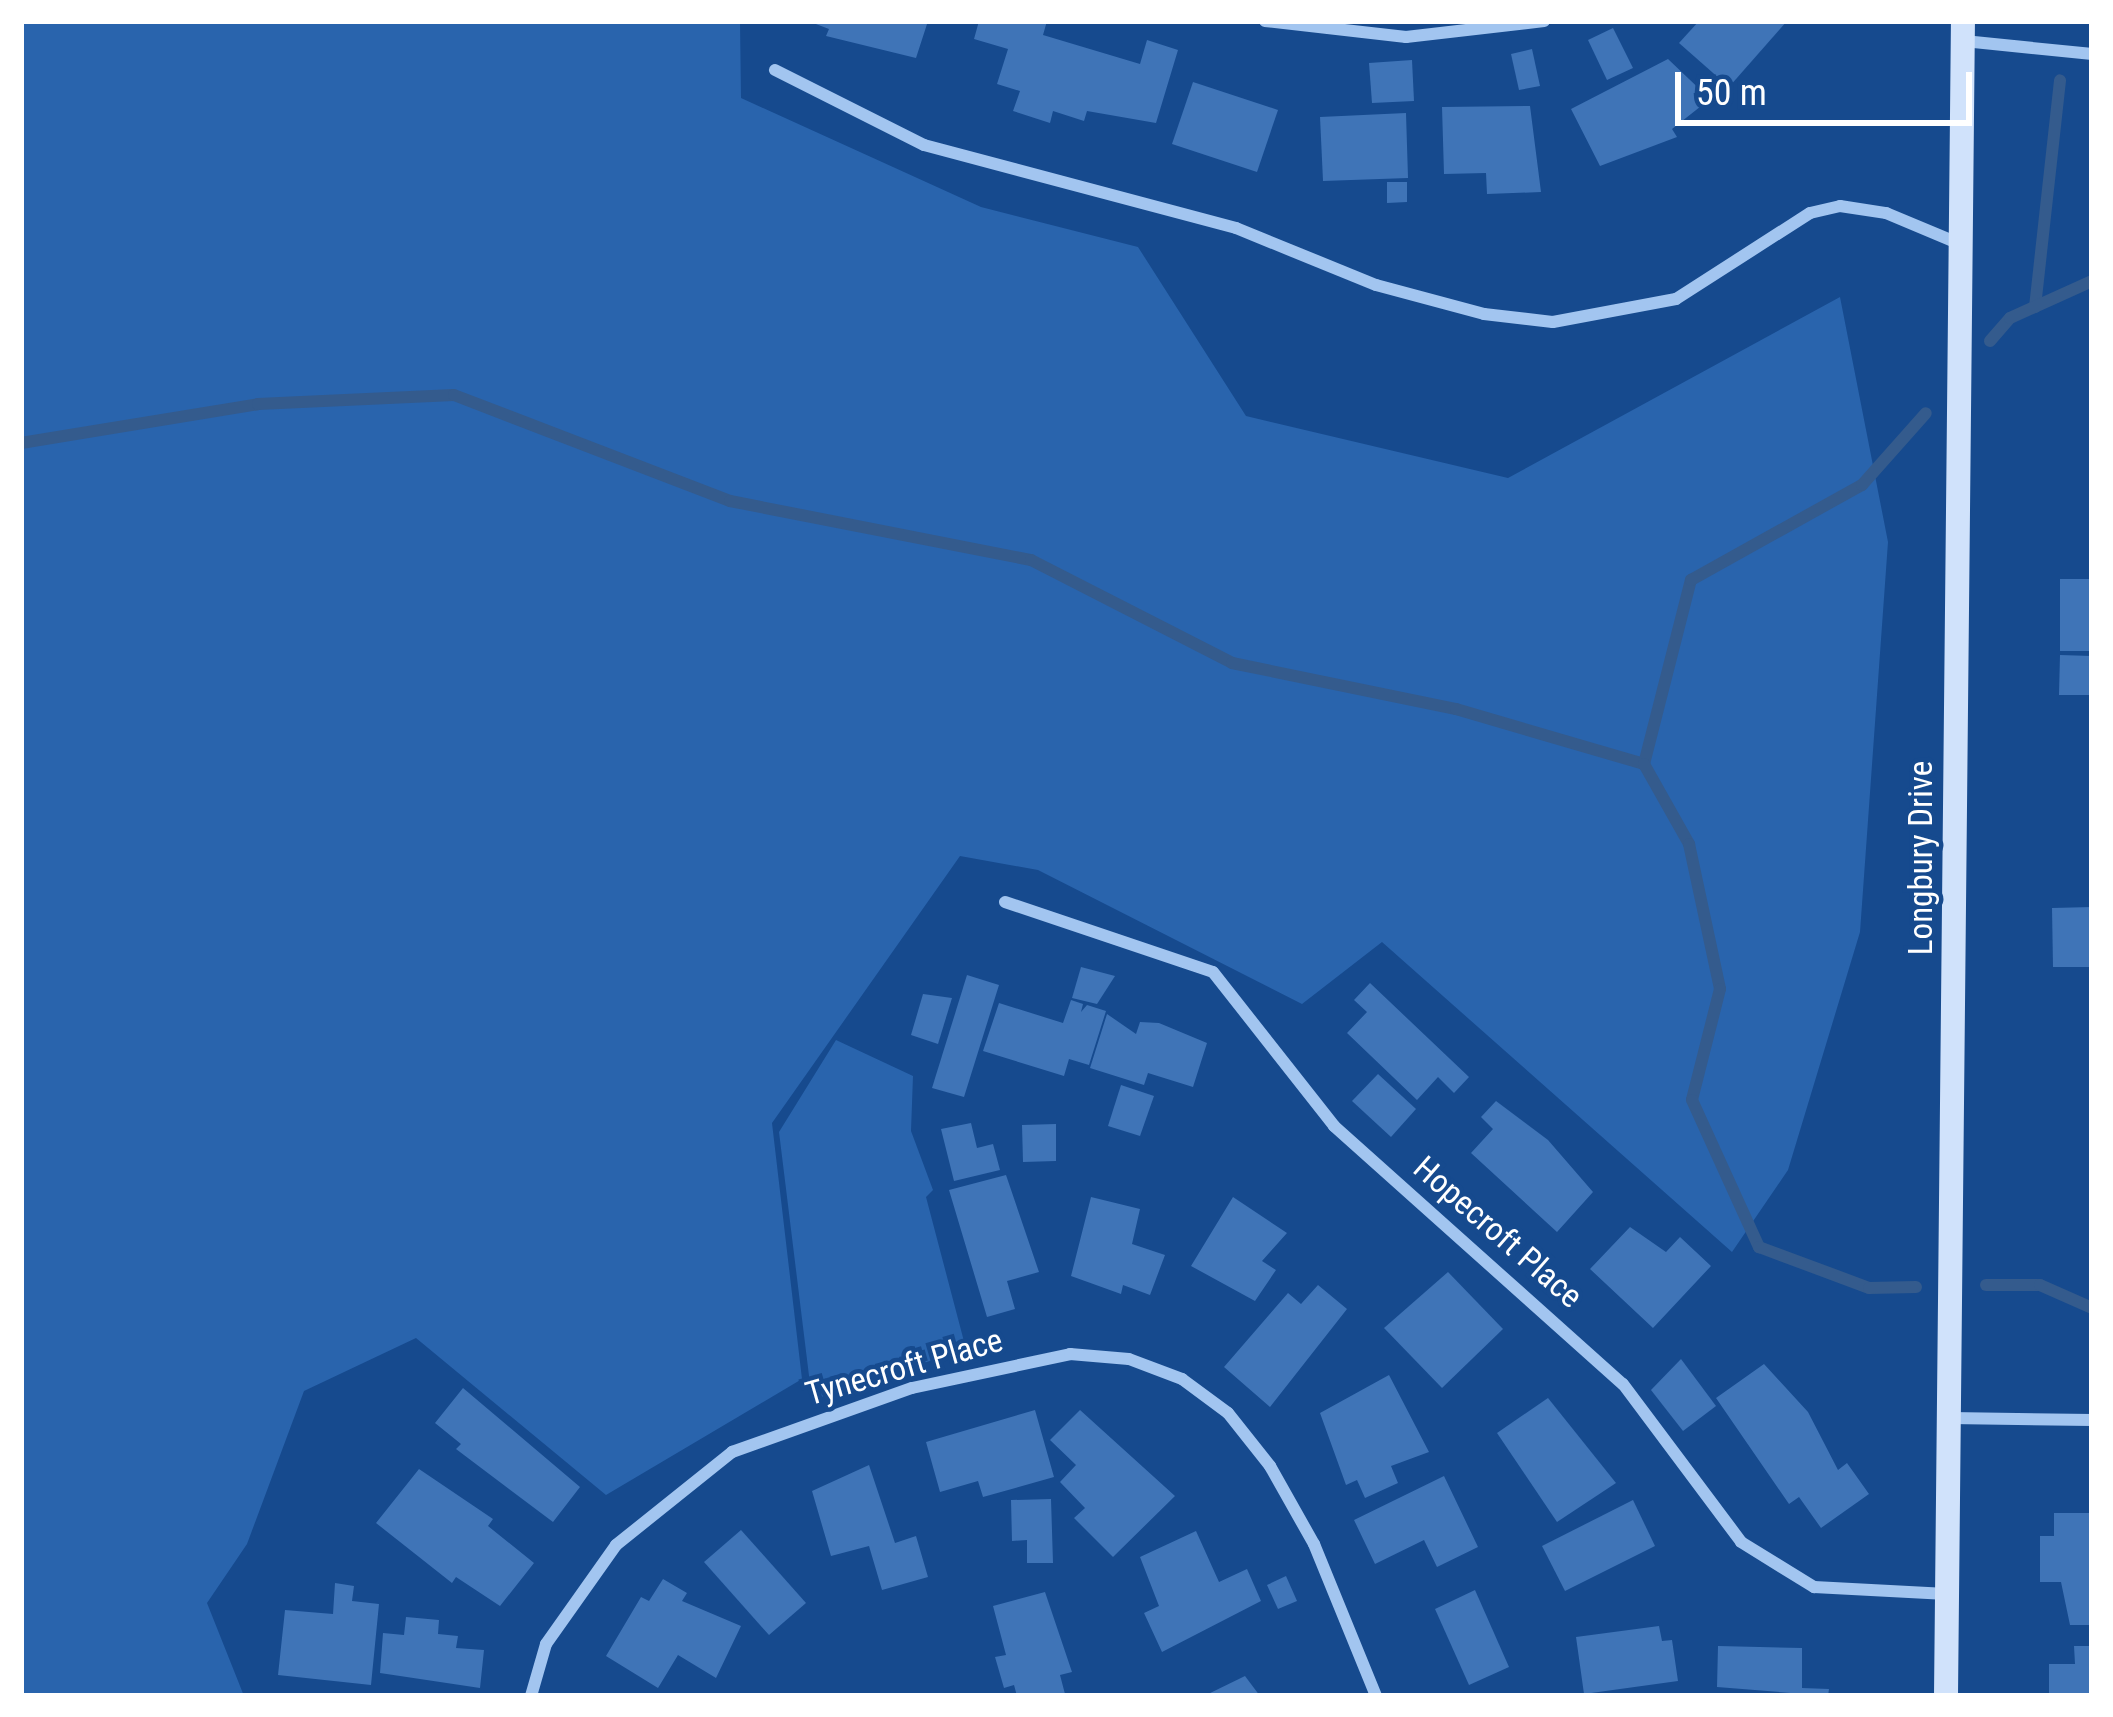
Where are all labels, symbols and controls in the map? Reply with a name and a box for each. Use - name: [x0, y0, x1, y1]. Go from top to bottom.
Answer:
- scale bar: [1681, 48, 1978, 122]
- text: 50 m: [1696, 72, 1767, 114]
- street label: Longbury Drive: [1901, 761, 1941, 955]
- street label: Hopecroft Place: [1406, 1148, 1590, 1316]
- street label: Tynecroft Place: [801, 1320, 1007, 1414]

